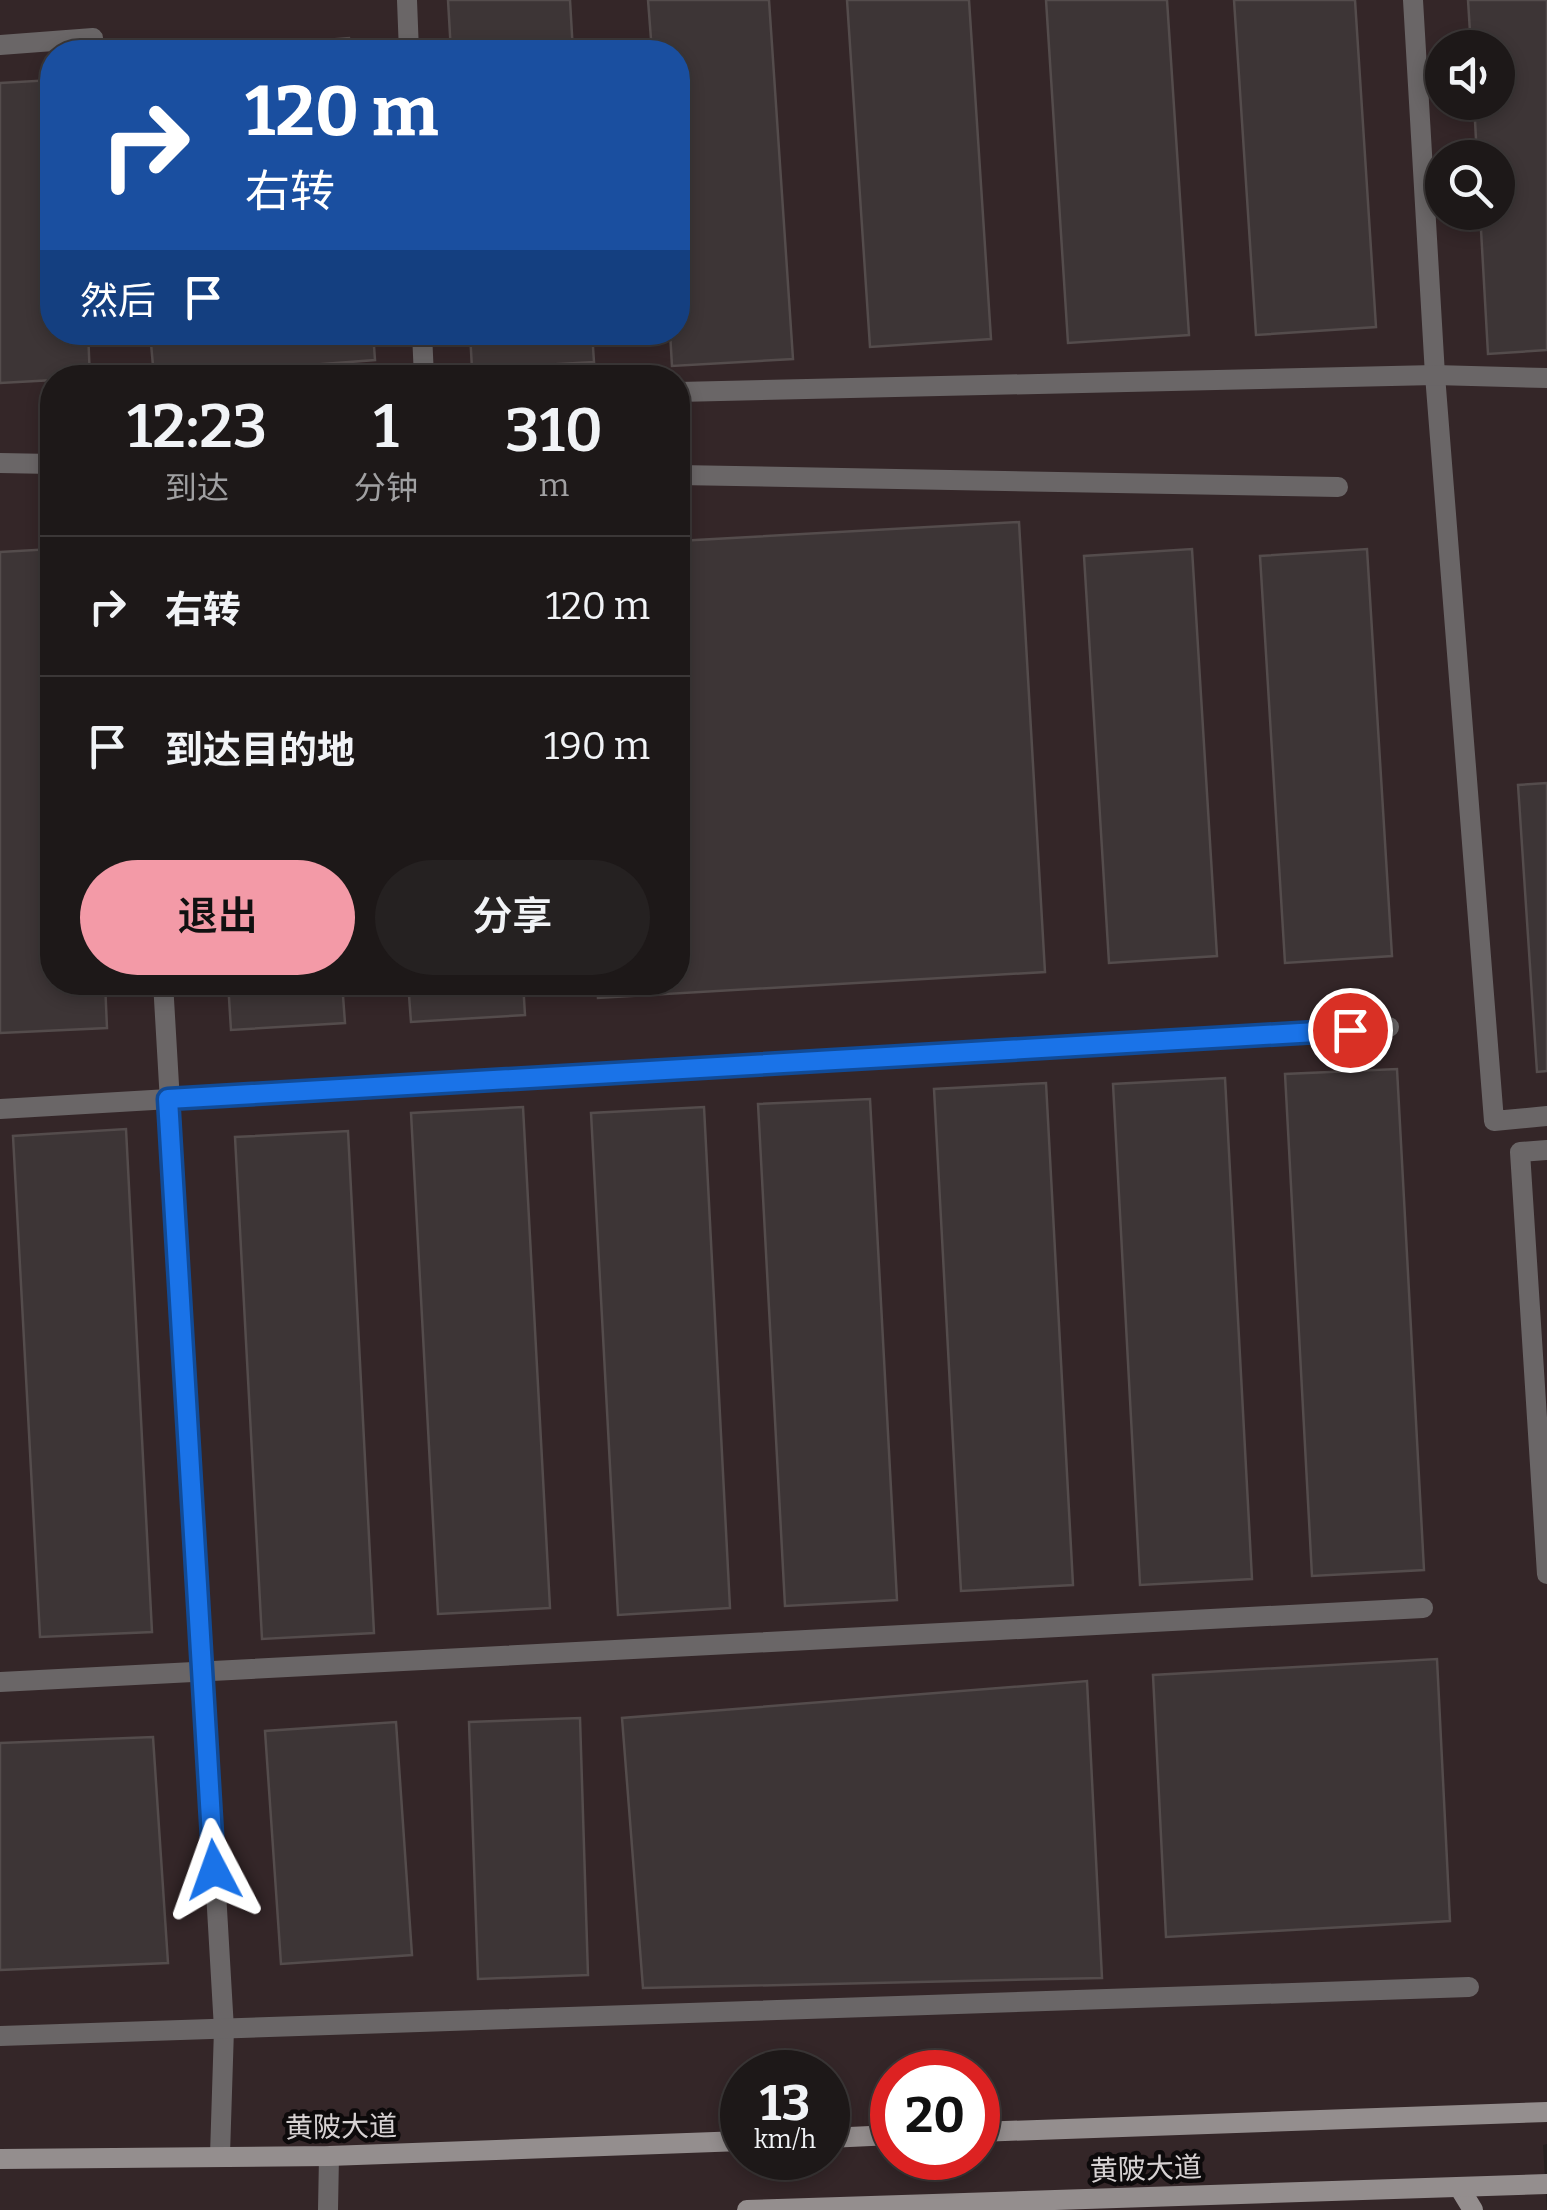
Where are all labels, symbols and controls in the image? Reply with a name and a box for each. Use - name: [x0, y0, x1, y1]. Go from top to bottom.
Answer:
- map controls: [1425, 30, 1515, 230]
- button: sound: [1425, 30, 1515, 120]
- text: 120 m: [245, 70, 438, 154]
- icon: right: [80, 80, 210, 210]
- button: search: [1425, 140, 1515, 230]
- text: 右转: [245, 165, 335, 219]
- icon: arrive: [176, 270, 231, 325]
- text: 然后: [80, 278, 156, 324]
- text: 12:23: [127, 391, 267, 463]
- text: 1: [373, 391, 399, 463]
- text: 310: [505, 395, 603, 467]
- text: m: [539, 466, 569, 504]
- text: 到达: [165, 469, 229, 507]
- text: 分钟: [354, 469, 418, 507]
- icon: right: [80, 579, 135, 634]
- text: 120 m: [546, 583, 650, 629]
- text: 右转: [165, 587, 241, 633]
- icon: arrive: [80, 719, 135, 774]
- text: 190 m: [544, 723, 650, 769]
- text: 到达目的地: [165, 727, 355, 773]
- button: 退出: [80, 860, 355, 975]
- button: 分享: [375, 860, 650, 975]
- pin: [1308, 988, 1393, 1073]
- icon: arrive: [1323, 1003, 1378, 1058]
- position arrow: [162, 1818, 266, 1922]
- speed limit sign: 20: [870, 2050, 1000, 2180]
- text: 13: [760, 2073, 810, 2133]
- street label: 黄陂大道: [285, 2110, 397, 2144]
- text: km/h: [754, 2125, 816, 2155]
- street label: 黄陂大道: [1089, 2151, 1203, 2187]

